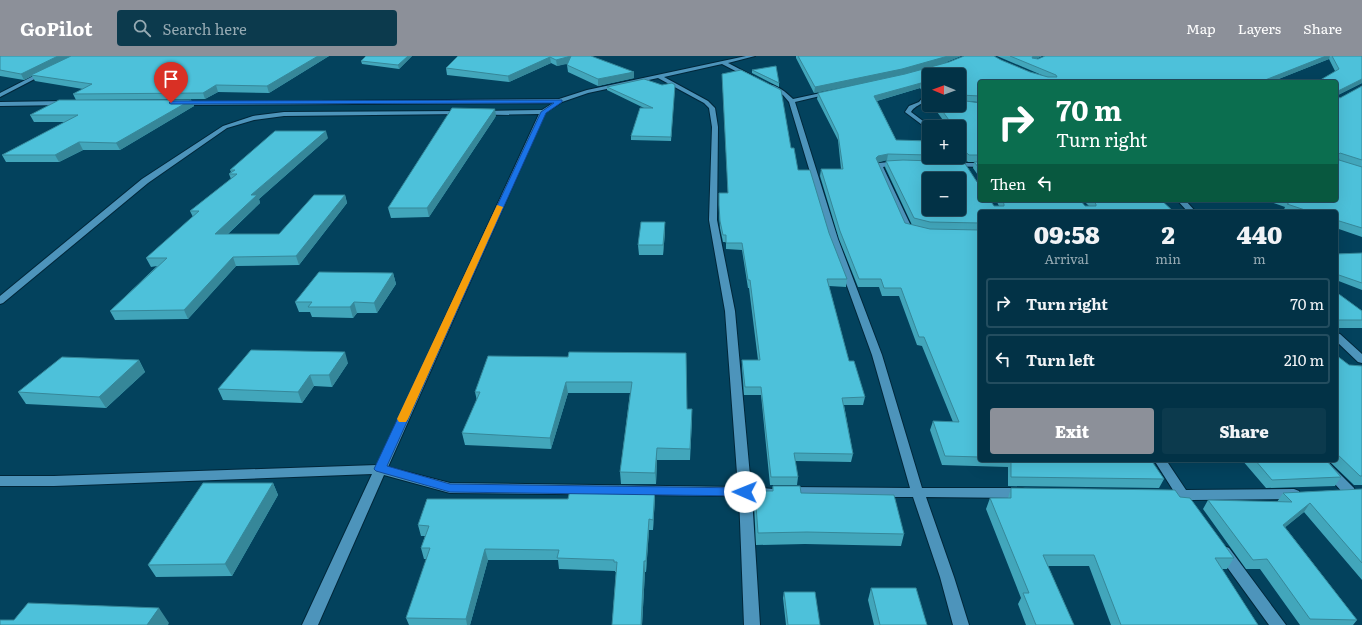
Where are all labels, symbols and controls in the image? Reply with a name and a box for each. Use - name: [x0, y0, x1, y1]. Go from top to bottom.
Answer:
- search box: [117, 10, 397, 46]
- text: GoPilot: [20, 14, 93, 42]
- icon: search: [131, 17, 153, 39]
- text: Search here: [163, 17, 247, 40]
- text: Map: [1186, 18, 1216, 38]
- text: Layers: [1238, 18, 1281, 38]
- text: Share: [1303, 18, 1342, 38]
- pin: [154, 62, 188, 103]
- icon: arrive: [160, 68, 182, 90]
- north arrow: [922, 68, 966, 112]
- map controls: [922, 68, 966, 216]
- text: 70 m: [1056, 88, 1122, 130]
- icon: right: [990, 96, 1042, 148]
- button: +: [922, 120, 966, 164]
- text: Turn right: [1056, 126, 1147, 153]
- button: −: [922, 172, 966, 216]
- text: Then: [990, 172, 1026, 195]
- icon: left: [1034, 172, 1056, 194]
- text: 09:58: [1034, 216, 1100, 251]
- text: 2: [1161, 216, 1175, 251]
- text: 440: [1237, 216, 1282, 251]
- text: Arrival: [1044, 249, 1089, 268]
- text: min: [1155, 249, 1181, 268]
- text: m: [1253, 249, 1266, 268]
- icon: right: [992, 292, 1014, 314]
- text: Turn right: [1026, 292, 1108, 315]
- text: 70 m: [1290, 292, 1324, 315]
- icon: left: [992, 348, 1014, 370]
- text: Turn left: [1026, 348, 1095, 371]
- text: 210 m: [1284, 348, 1324, 371]
- button: Exit: [990, 408, 1154, 454]
- button: Share: [1162, 408, 1326, 454]
- position arrow: [724, 471, 766, 513]

